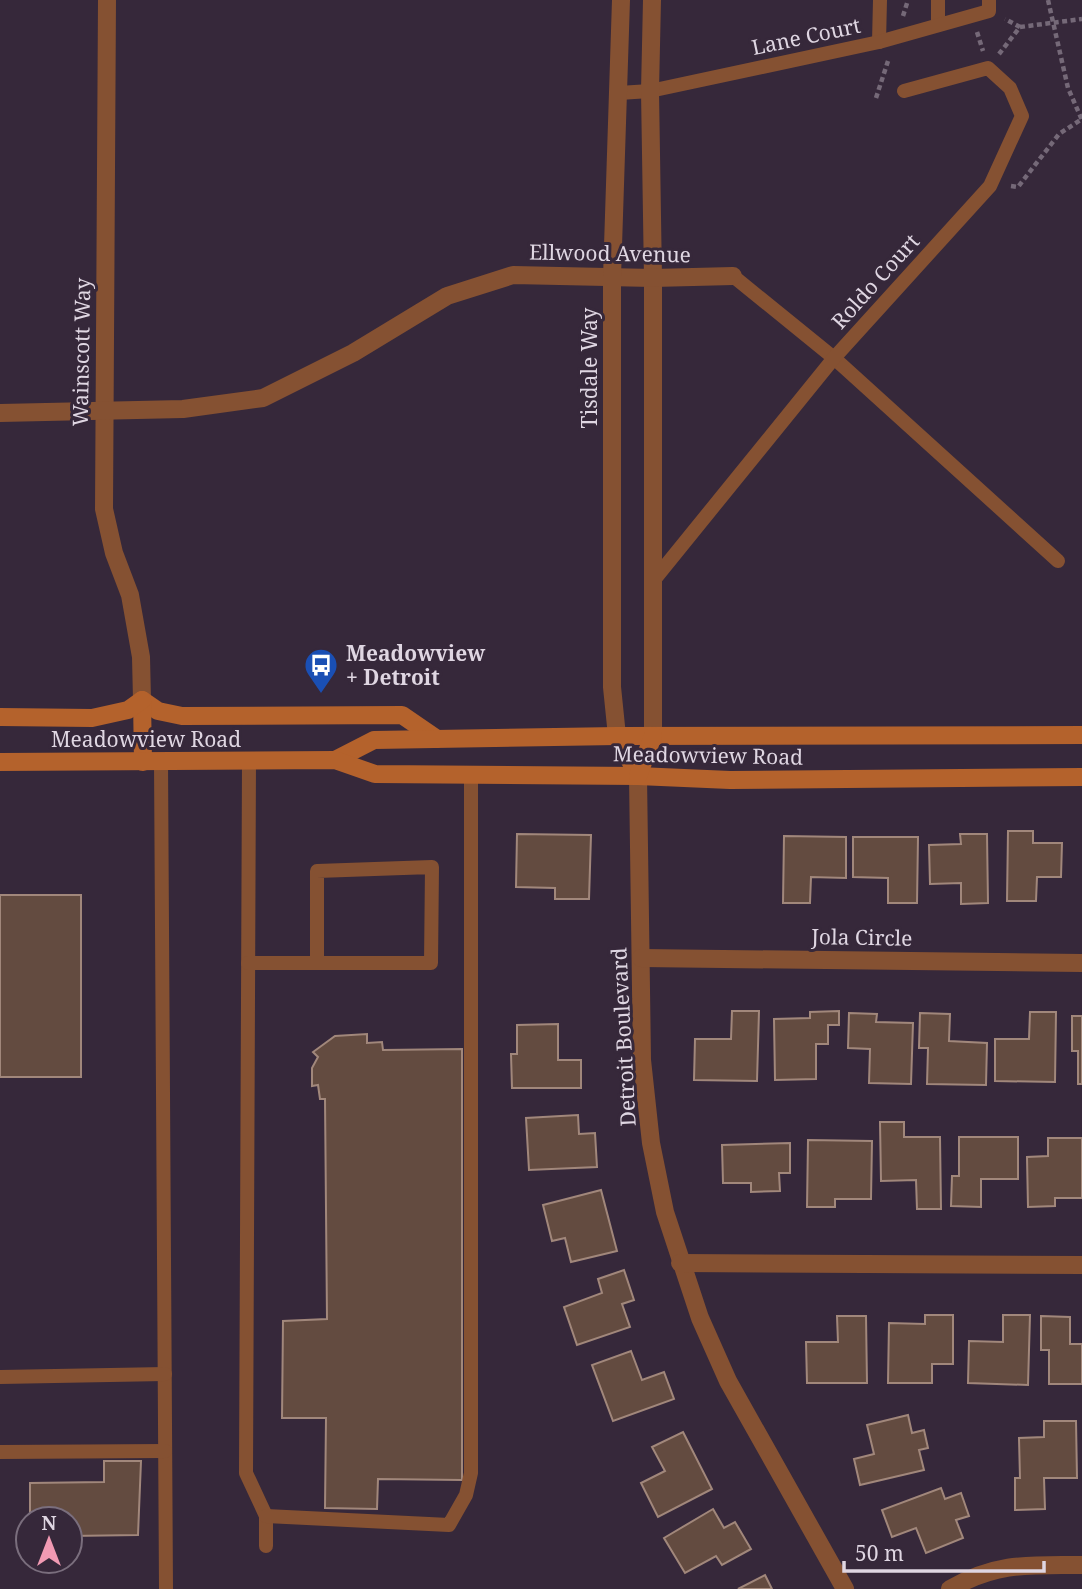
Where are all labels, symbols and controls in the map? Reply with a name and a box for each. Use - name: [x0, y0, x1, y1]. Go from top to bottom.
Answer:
- street label: Lane Court: [749, 11, 863, 61]
- street label: Roldo Court: [825, 228, 925, 334]
- street label: Ellwood Avenue: [529, 238, 691, 268]
- street label: Wainscott Way: [66, 277, 96, 427]
- street label: Tisdale Way: [575, 307, 603, 428]
- place label: Meadowview + Detroit: [346, 639, 485, 691]
- bus stop icon: Meadowview + Detroit: [302, 646, 340, 695]
- street label: Meadowview Road: [51, 725, 241, 753]
- street label: Meadowview Road: [613, 739, 803, 771]
- street label: Jola Circle: [810, 922, 913, 952]
- street label: Detroit Boulevard: [604, 947, 642, 1127]
- north arrow: [14, 1505, 84, 1575]
- text: N: [42, 1510, 57, 1536]
- scale bar: [844, 1530, 1044, 1574]
- text: 50 m: [855, 1539, 904, 1567]

